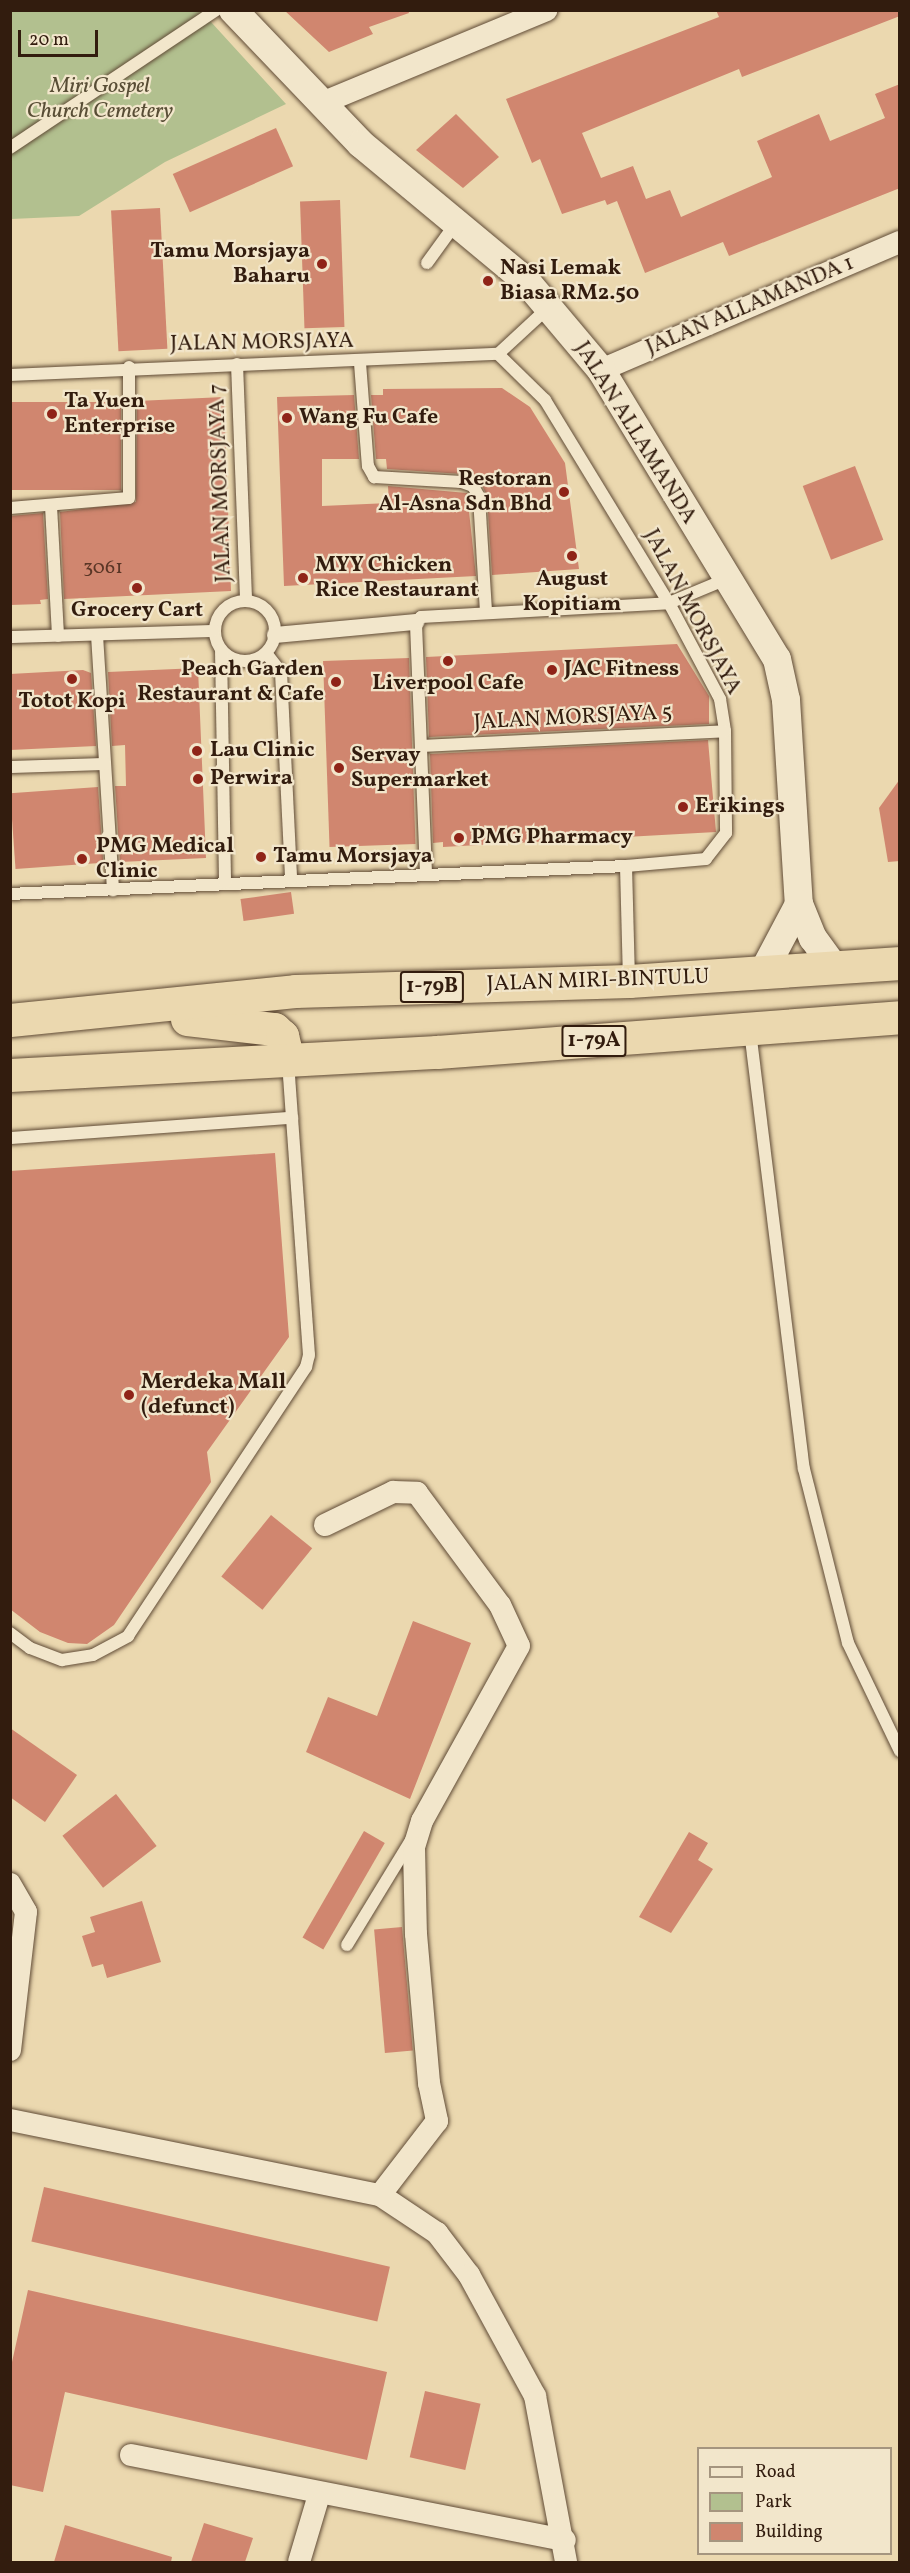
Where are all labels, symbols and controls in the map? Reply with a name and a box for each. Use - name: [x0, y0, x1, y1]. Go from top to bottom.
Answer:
- scale bar: [21, 18, 100, 56]
- text: 20 m: [29, 28, 69, 53]
- park label: Miri Gospel Church Cemetery: [27, 73, 173, 124]
- place label: Tamu Morsjaya Baharu: [150, 238, 310, 290]
- street label: JALAN ALLAMANDA 1: [642, 250, 858, 362]
- place label: Nasi Lemak Biasa RM2.50: [500, 255, 639, 306]
- marker: Tamu Morsjaya Baharu: [315, 257, 329, 271]
- marker: Nasi Lemak Biasa RM2.50: [481, 274, 495, 288]
- street label: JALAN MORSJAYA: [170, 328, 354, 358]
- street label: JALAN ALLAMANDA: [568, 337, 702, 529]
- street label: JALAN MORSJAYA 7: [204, 383, 238, 583]
- place label: Ta Yuen Enterprise: [64, 388, 175, 440]
- place label: Wang Fu Cafe: [299, 405, 438, 431]
- marker: Ta Yuen Enterprise: [45, 407, 59, 421]
- marker: Wang Fu Cafe: [280, 411, 294, 425]
- place label: Restoran Al-Asna Sdn Bhd: [378, 466, 552, 518]
- marker: Restoran Al-Asna Sdn Bhd: [557, 485, 571, 499]
- street label: JALAN MORSJAYA: [637, 525, 747, 699]
- marker: August Kopitiam: [565, 549, 579, 563]
- place label: MYY Chicken Rice Restaurant: [315, 552, 479, 604]
- house number: 3061: [83, 556, 123, 580]
- place label: August Kopitiam: [523, 566, 621, 618]
- marker: MYY Chicken Rice Restaurant: [296, 571, 310, 585]
- marker: Grocery Cart: [130, 581, 144, 595]
- place label: Grocery Cart: [71, 598, 203, 624]
- marker: Liverpool Cafe: [441, 654, 455, 668]
- place label: Peach Garden Restaurant & Cafe: [137, 656, 324, 708]
- place label: JAC Fitness: [564, 657, 679, 683]
- marker: JAC Fitness: [545, 663, 559, 677]
- place label: Liverpool Cafe: [372, 671, 524, 697]
- marker: Totot Kopi: [65, 672, 79, 686]
- marker: Peach Garden Restaurant & Cafe: [329, 675, 343, 689]
- place label: Totot Kopi: [18, 689, 126, 715]
- street label: JALAN MORSJAYA 5: [473, 700, 673, 736]
- place label: Lau Clinic: [210, 738, 315, 764]
- marker: Lau Clinic: [188, 742, 206, 760]
- place label: Servay Supermarket: [351, 742, 489, 794]
- marker: Servay Supermarket: [332, 761, 346, 775]
- place label: Perwira: [210, 766, 293, 792]
- marker: Perwira: [191, 772, 205, 786]
- place label: Erikings: [695, 794, 785, 820]
- marker: Erikings: [676, 800, 690, 814]
- place label: PMG Pharmacy: [471, 825, 633, 851]
- marker: PMG Pharmacy: [452, 831, 466, 845]
- place label: PMG Medical Clinic: [96, 833, 234, 884]
- place label: Tamu Morsjaya: [273, 844, 433, 870]
- marker: PMG Medical Clinic: [73, 850, 91, 868]
- marker: Tamu Morsjaya: [254, 850, 268, 864]
- street label: JALAN MIRI-BINTULU: [486, 964, 710, 998]
- road number: 1-79B: [399, 969, 465, 1005]
- road number: 1-79A: [561, 1023, 627, 1059]
- place label: Merdeka Mall (defunct): [141, 1369, 286, 1420]
- marker: Merdeka Mall (defunct): [122, 1388, 136, 1402]
- legend: [697, 2447, 892, 2555]
- text: Road: [755, 2460, 796, 2485]
- text: Park: [755, 2490, 792, 2515]
- text: Building: [755, 2520, 823, 2545]

